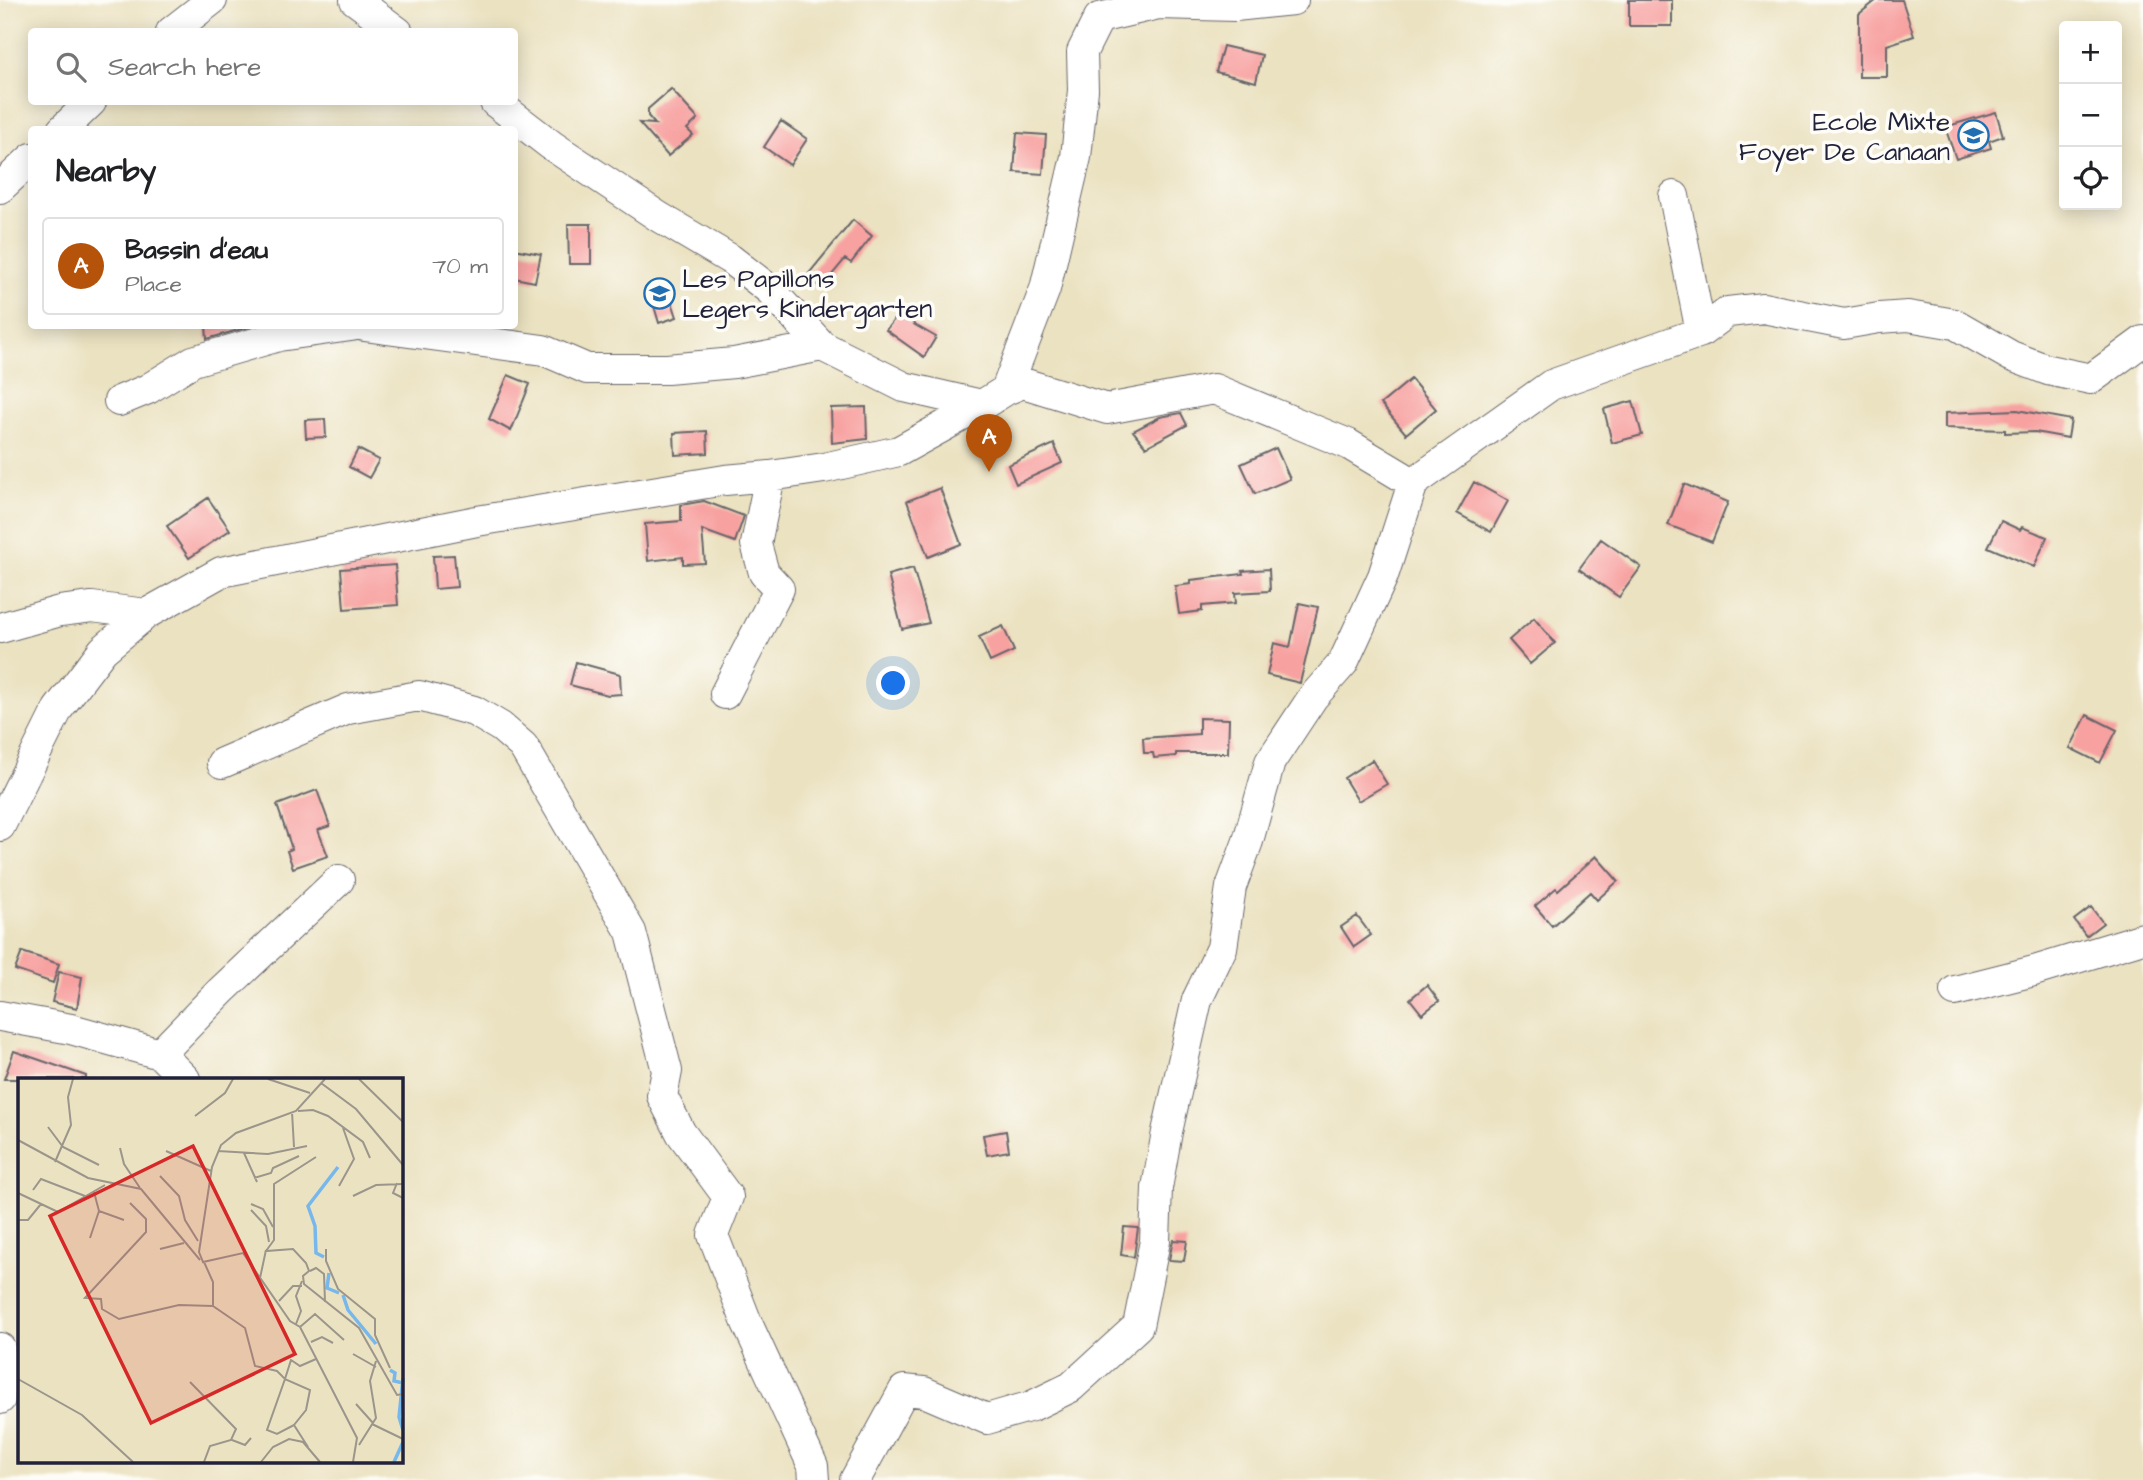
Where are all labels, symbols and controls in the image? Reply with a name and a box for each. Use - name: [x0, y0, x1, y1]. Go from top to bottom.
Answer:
- map controls: [2059, 21, 2122, 210]
- button: +: [2059, 21, 2122, 84]
- search box: [28, 28, 518, 105]
- icon: search: [52, 48, 90, 86]
- text: Search here: [108, 49, 261, 85]
- button: −: [2059, 84, 2122, 147]
- place label: Ecole Mixte Foyer De Canaan: [1739, 104, 1950, 172]
- school or university icon: Ecole Mixte Foyer De Canaan: [1956, 119, 1990, 153]
- button: locate: [2059, 147, 2122, 210]
- text: Nearby: [56, 151, 156, 193]
- text: Bassin d'eau: [125, 232, 268, 268]
- text: A: [74, 250, 88, 282]
- text: 70 m: [432, 250, 488, 282]
- place label: Les Papillons Legers Kindergarten: [682, 261, 932, 329]
- text: Place: [125, 268, 182, 300]
- school or university icon: Les Papillons Legers Kindergarten: [642, 276, 676, 310]
- pin: A: [966, 414, 1012, 472]
- your location: [876, 666, 910, 700]
- inset map: [18, 1078, 402, 1462]

